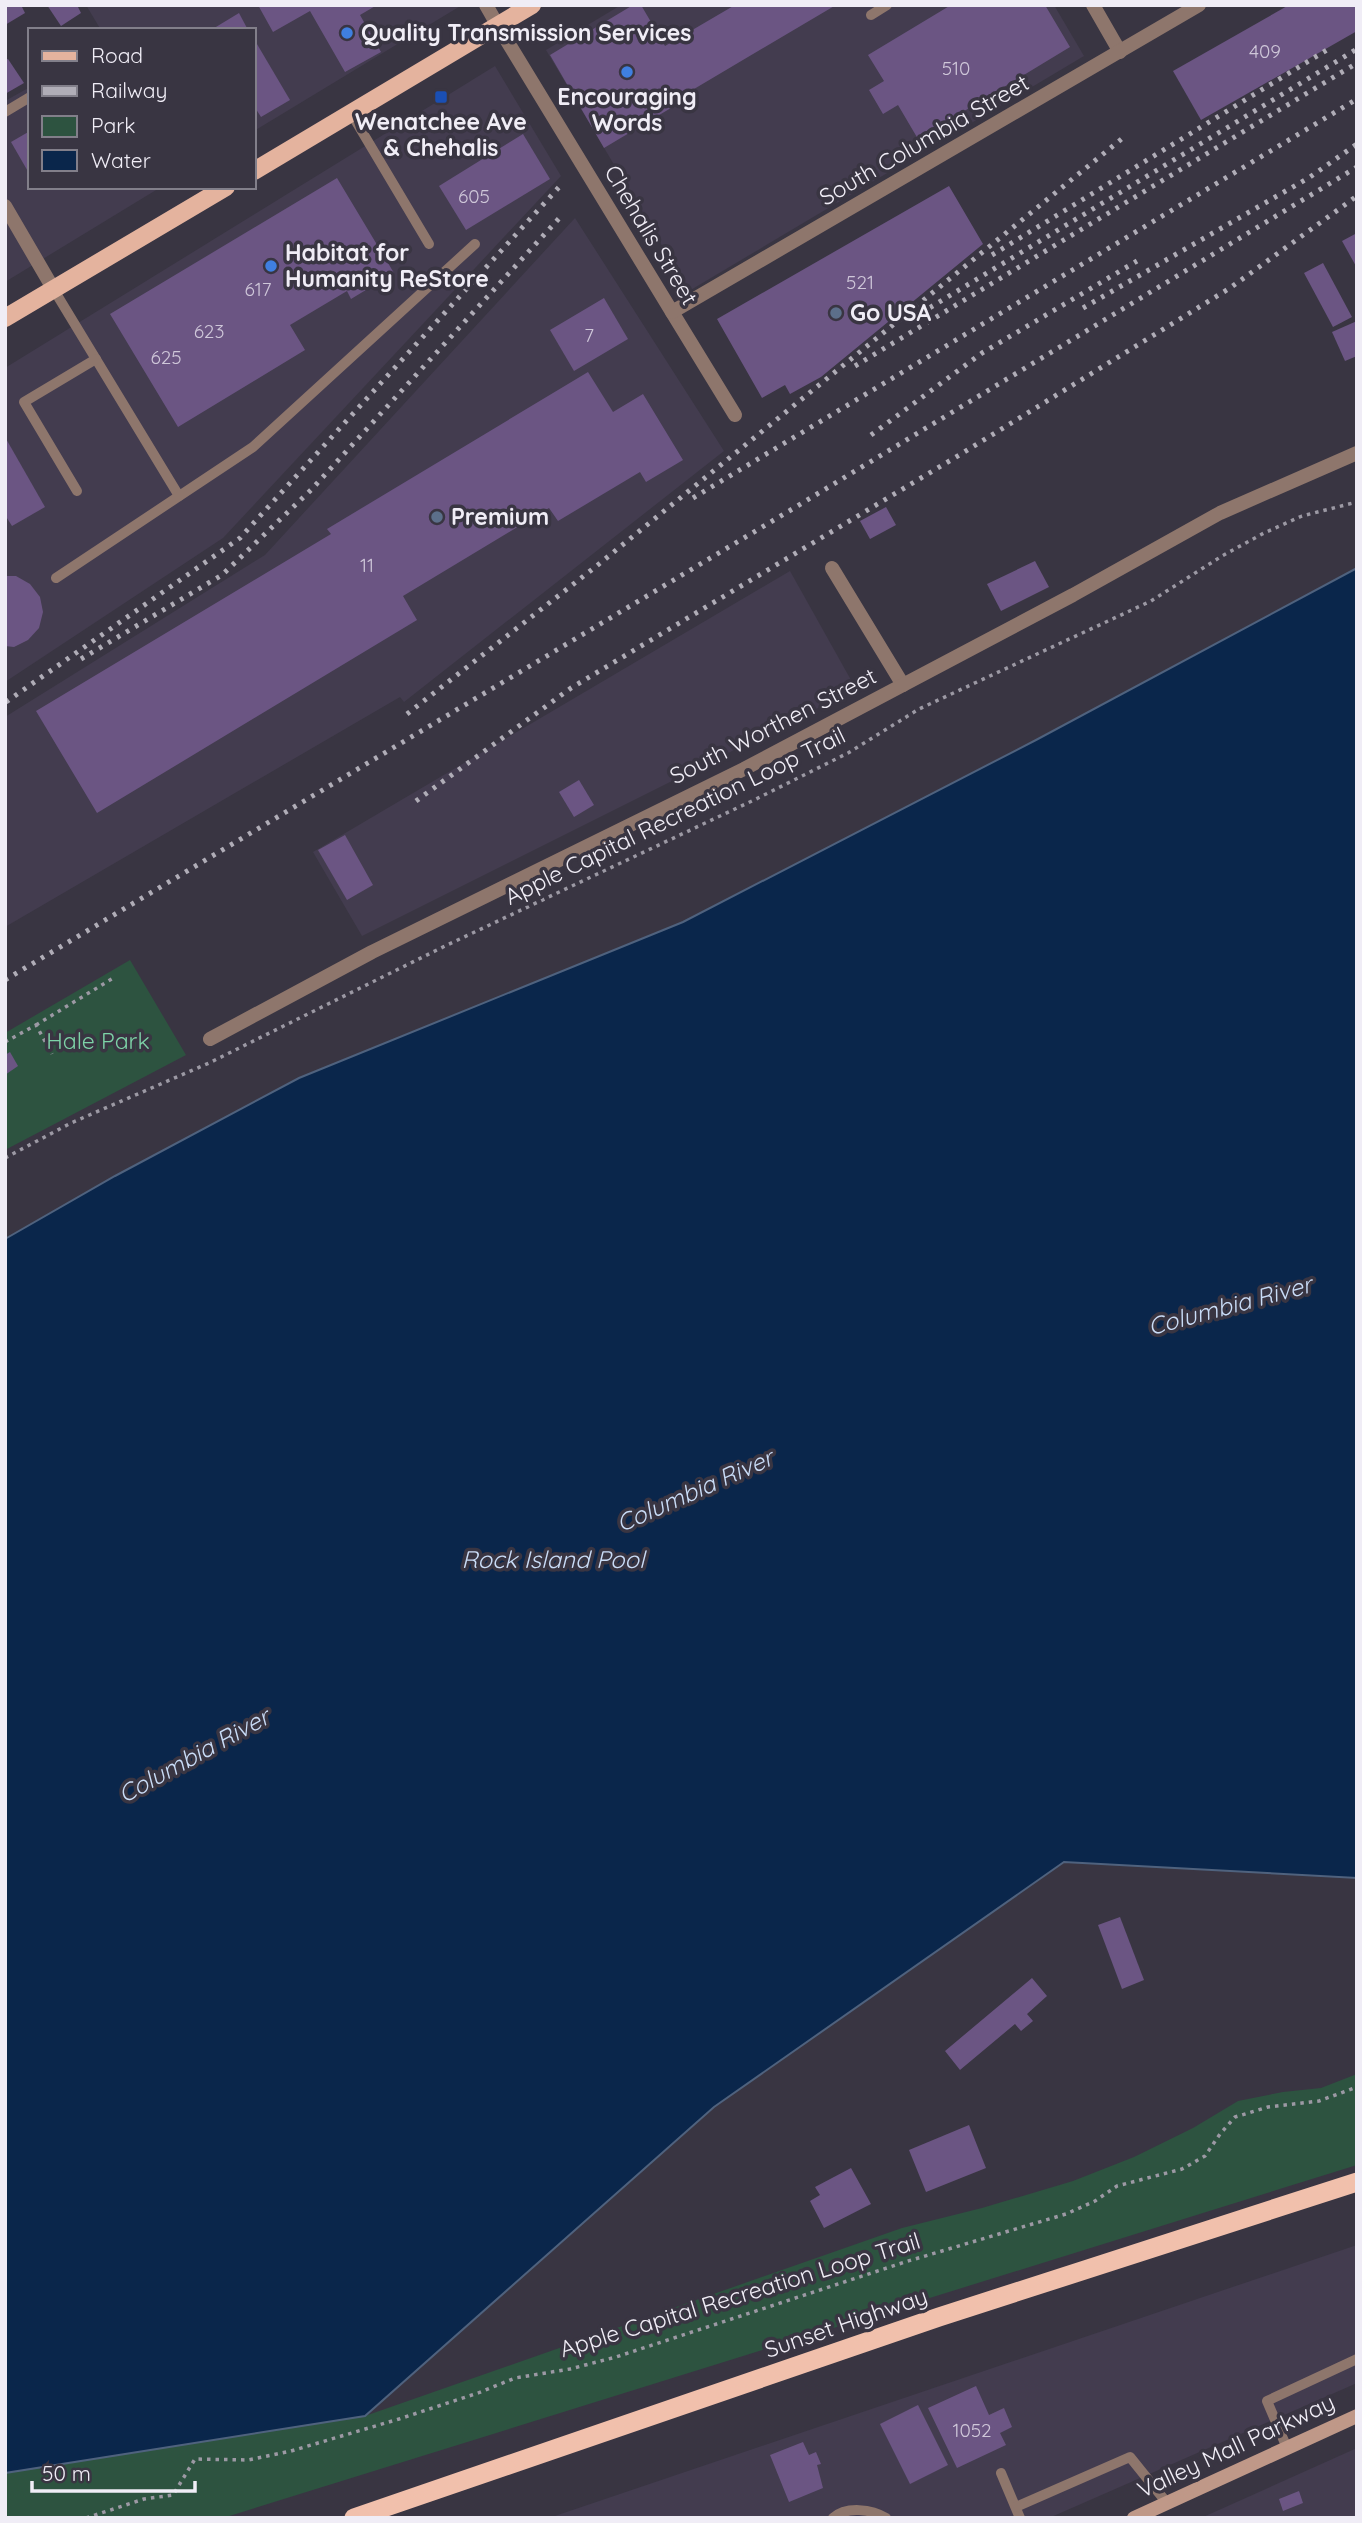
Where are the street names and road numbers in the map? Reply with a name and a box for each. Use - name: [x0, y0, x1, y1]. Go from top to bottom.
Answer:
- street label: South Columbia Street: [814, 68, 1034, 211]
- street label: Chehalis Street: [598, 159, 705, 310]
- street label: South Worthen Street: [665, 661, 881, 790]
- street label: Apple Capital Recreation Loop Trail: [500, 720, 850, 911]
- street label: Apple Capital Recreation Loop Trail: [556, 2226, 924, 2363]
- street label: Sunset Highway: [761, 2281, 931, 2364]
- street label: Valley Mall Parkway: [1133, 2387, 1339, 2504]

